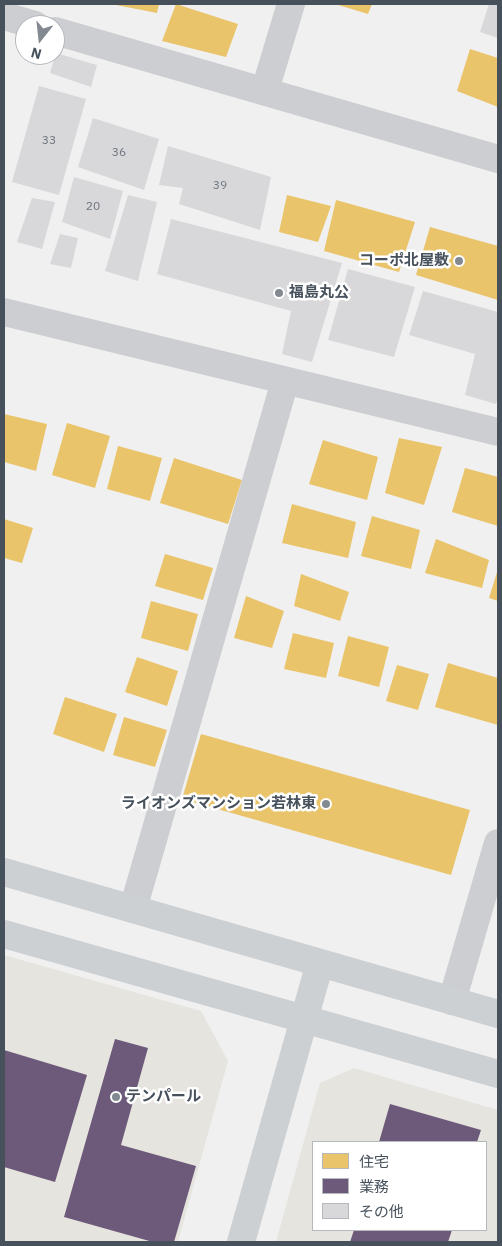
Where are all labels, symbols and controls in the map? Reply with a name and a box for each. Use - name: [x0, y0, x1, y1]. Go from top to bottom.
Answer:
- north arrow: [15, 15, 65, 65]
- text: N: [29, 43, 44, 64]
- house number: 33: [42, 134, 56, 148]
- house number: 36: [112, 146, 126, 160]
- house number: 39: [213, 179, 227, 193]
- house number: 20: [86, 200, 100, 214]
- place label: コーポ北屋敷: [359, 252, 449, 270]
- marker: コーポ北屋敷: [453, 255, 465, 267]
- place label: 福島丸公: [289, 284, 349, 302]
- marker: 福島丸公: [273, 287, 285, 299]
- place label: ライオンズマンション若林東: [121, 795, 316, 813]
- marker: ライオンズマンション若林東: [320, 798, 332, 810]
- place label: テンパール: [126, 1088, 201, 1106]
- marker: テンパール: [110, 1091, 122, 1103]
- legend: [312, 1141, 487, 1231]
- text: 住宅: [359, 1152, 389, 1171]
- text: 業務: [359, 1177, 389, 1196]
- text: その他: [359, 1202, 404, 1221]

